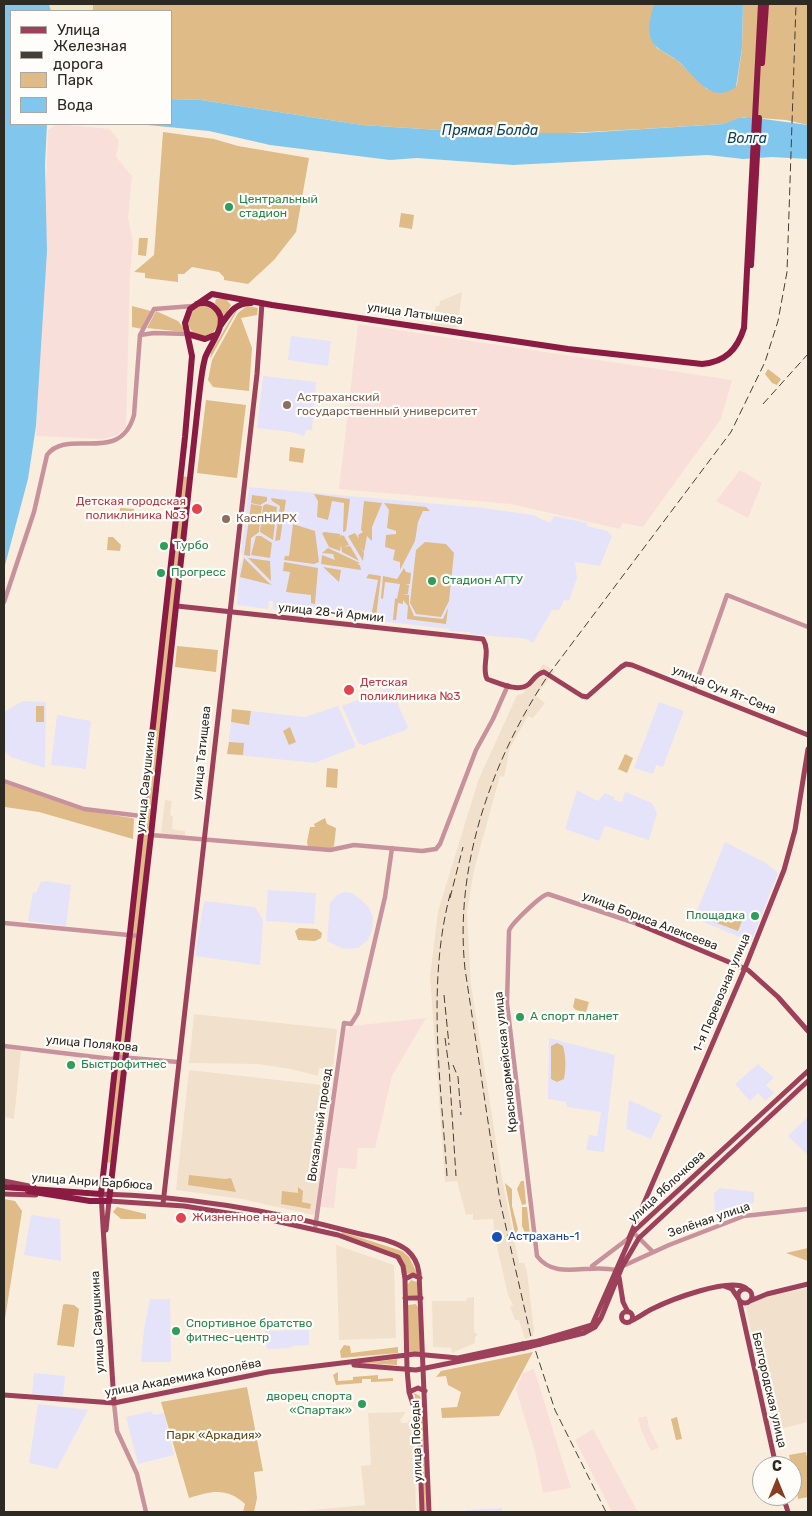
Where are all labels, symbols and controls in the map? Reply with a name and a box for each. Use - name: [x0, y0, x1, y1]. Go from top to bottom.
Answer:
- legend: [10, 10, 172, 125]
- text: Улица: [57, 21, 100, 39]
- text: Железная дорога: [53, 37, 127, 73]
- text: Парк: [57, 71, 93, 89]
- text: Вода: [57, 96, 93, 114]
- water label: Прямая Болда: [442, 123, 538, 139]
- water label: Волга: [727, 131, 767, 147]
- place label: Центральный стадион: [239, 193, 318, 221]
- marker: Центральный стадион: [223, 201, 235, 213]
- street label: улица Латышева: [366, 300, 464, 328]
- place label: Астраханский государственный университет: [297, 391, 477, 419]
- marker: Астраханский государственный университет: [281, 399, 293, 411]
- place label: Детская городская поликлиника №3: [76, 495, 186, 523]
- marker: Детская городская поликлиника №3: [190, 502, 204, 516]
- place label: КаспНИРХ: [236, 512, 297, 526]
- marker: КаспНИРХ: [220, 513, 232, 525]
- place label: Турбо: [174, 539, 209, 553]
- marker: Турбо: [158, 540, 170, 552]
- place label: Прогресс: [171, 566, 226, 580]
- marker: Прогресс: [155, 567, 167, 579]
- place label: Стадион АГТУ: [442, 574, 523, 588]
- marker: Стадион АГТУ: [426, 575, 438, 587]
- street label: улица 28-й Армии: [277, 600, 385, 626]
- street label: улица Сун Ят-Сена: [670, 663, 778, 717]
- place label: Детская поликлиника №3: [360, 676, 461, 704]
- marker: Детская поликлиника №3: [342, 683, 356, 697]
- street label: улица Татищева: [190, 705, 214, 801]
- street label: улица Савушкина: [133, 730, 159, 834]
- street label: улица Бориса Алексеева: [580, 888, 720, 954]
- place label: Площадка: [686, 909, 745, 923]
- marker: Площадка: [749, 910, 761, 922]
- street label: 1-я Перевозная улица: [691, 932, 753, 1054]
- street label: Красноармейская улица: [491, 991, 521, 1133]
- place label: А спорт планет: [530, 1010, 619, 1024]
- marker: А спорт планет: [514, 1011, 526, 1023]
- street label: улица Полякова: [45, 1033, 139, 1055]
- place label: Быстрофитнес: [81, 1058, 167, 1072]
- marker: Быстрофитнес: [65, 1059, 77, 1071]
- street label: Вокзальный проезд: [305, 1067, 335, 1183]
- street label: улица Яблочкова: [626, 1148, 708, 1226]
- street label: улица Анри Барбюса: [31, 1171, 153, 1193]
- street label: Зелёная улица: [666, 1199, 752, 1241]
- marker: Жизненное начало: [174, 1211, 188, 1225]
- place label: Жизненное начало: [192, 1211, 304, 1225]
- marker: Астрахань-1: [490, 1230, 504, 1244]
- place label: Астрахань-1: [508, 1230, 579, 1244]
- street label: улица Савушкина: [88, 1270, 108, 1374]
- place label: Спортивное братство фитнес-центр: [186, 1317, 312, 1345]
- marker: Спортивное братство фитнес-центр: [170, 1325, 182, 1337]
- street label: Белгородская улица: [749, 1331, 789, 1449]
- street label: улица Академика Королёва: [104, 1356, 262, 1400]
- place label: дворец спорта «Спартак»: [266, 1390, 352, 1418]
- marker: дворец спорта «Спартак»: [356, 1398, 368, 1410]
- street label: улица Победы: [408, 1400, 426, 1482]
- park label: Парк «Аркадия»: [166, 1429, 262, 1443]
- north arrow: [752, 1456, 802, 1506]
- text: С: [772, 1458, 782, 1475]

